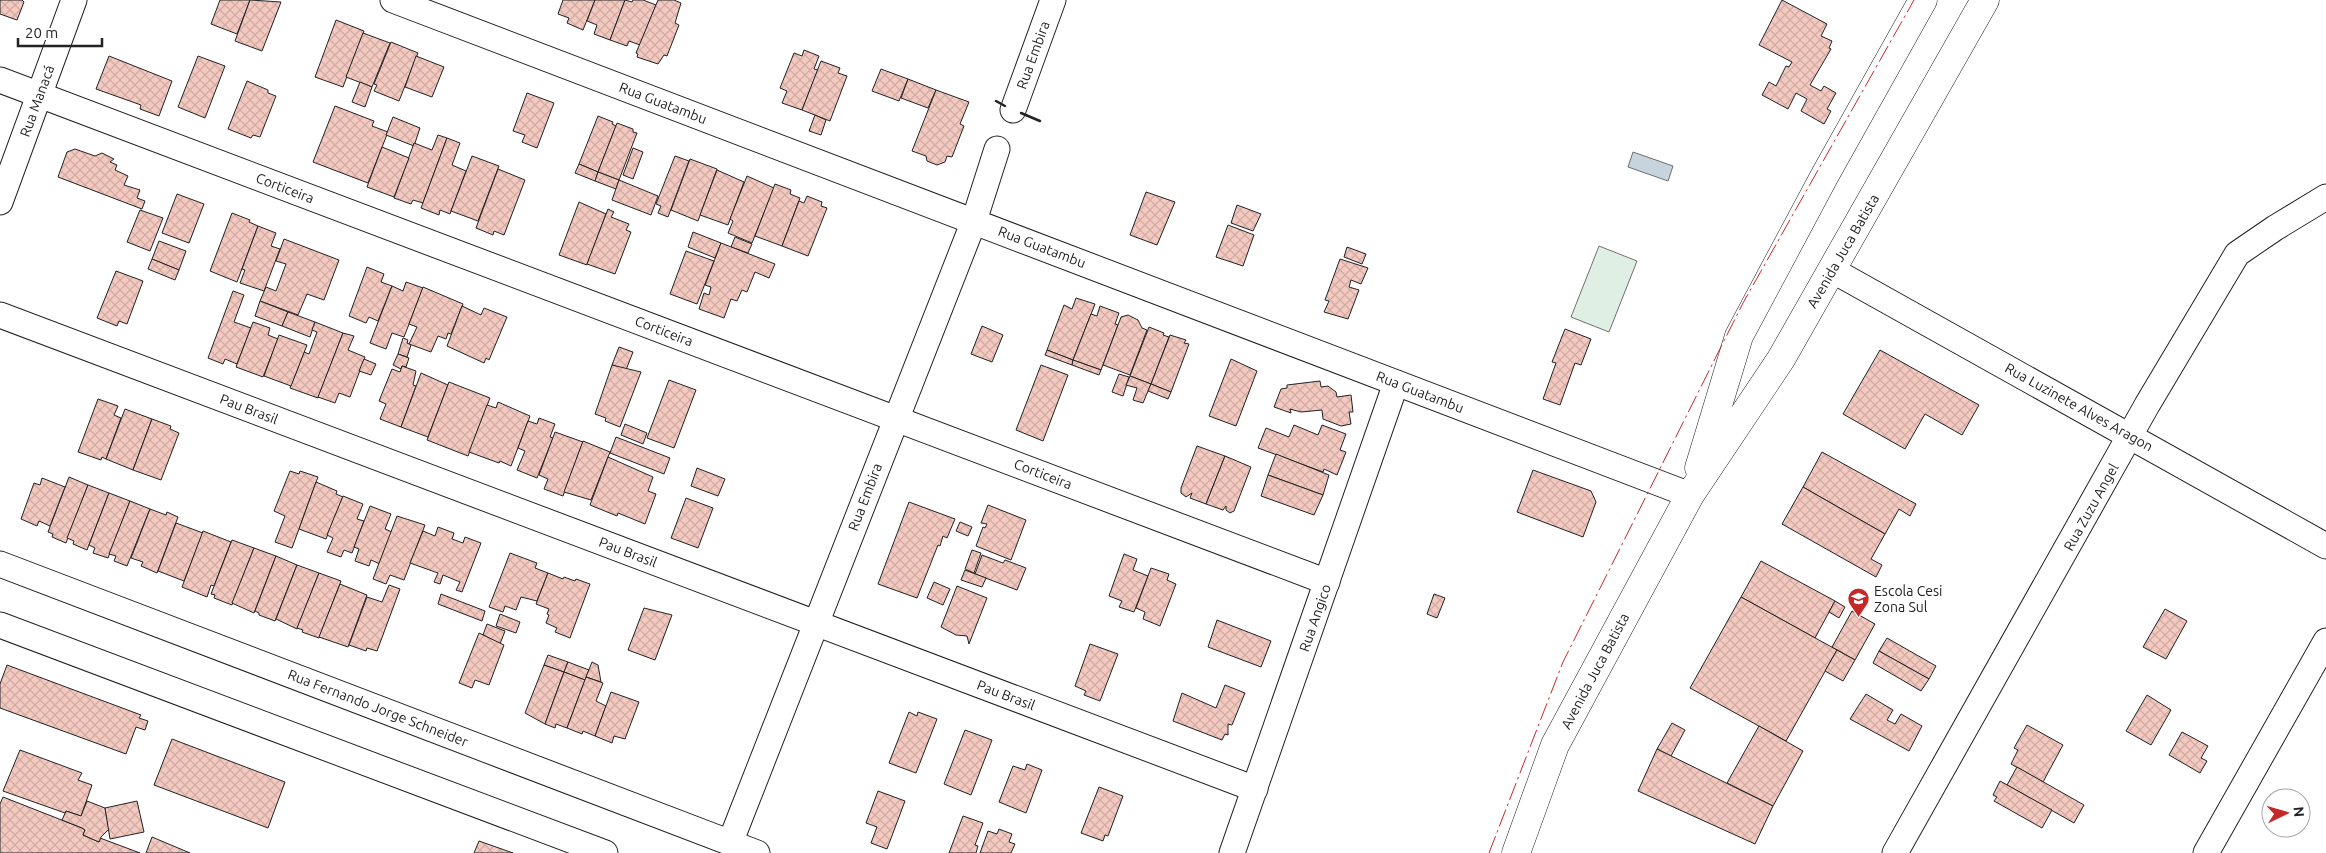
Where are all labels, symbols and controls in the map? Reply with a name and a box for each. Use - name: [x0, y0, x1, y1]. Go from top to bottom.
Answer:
- scale bar: [18, 15, 101, 47]
- street label: Rua Embira: [1013, 19, 1053, 91]
- text: 20 m: [25, 24, 58, 41]
- street label: Rua Manacá: [17, 63, 57, 139]
- street label: Rua Guatambu: [617, 79, 709, 127]
- street label: Corticeira: [254, 170, 316, 206]
- street label: Avenida Juca Batista: [1804, 191, 1882, 311]
- street label: Rua Guatambu: [996, 223, 1088, 271]
- street label: Corticeira: [633, 313, 695, 349]
- street label: Rua Luzinete Alves Aragon: [2002, 360, 2156, 454]
- street label: Rua Guatambu: [1374, 368, 1466, 416]
- street label: Pau Brasil: [218, 391, 281, 428]
- street label: Corticeira: [1012, 456, 1074, 492]
- street label: Rua Zuzu Angel: [2060, 460, 2122, 553]
- street label: Rua Embira: [845, 461, 885, 533]
- street label: Pau Brasil: [597, 534, 660, 571]
- street label: Rua Angico: [1296, 582, 1334, 654]
- place label: Escola Cesi Zona Sul: [1874, 583, 1942, 615]
- school or university icon: Escola Cesi Zona Sul: [1846, 587, 1870, 618]
- street label: Avenida Juca Batista: [1558, 610, 1632, 732]
- street label: Rua Fernando Jorge Schneider: [286, 666, 471, 750]
- street label: Pau Brasil: [975, 677, 1038, 714]
- north arrow: [2261, 788, 2311, 838]
- text: N: [2291, 806, 2307, 818]

